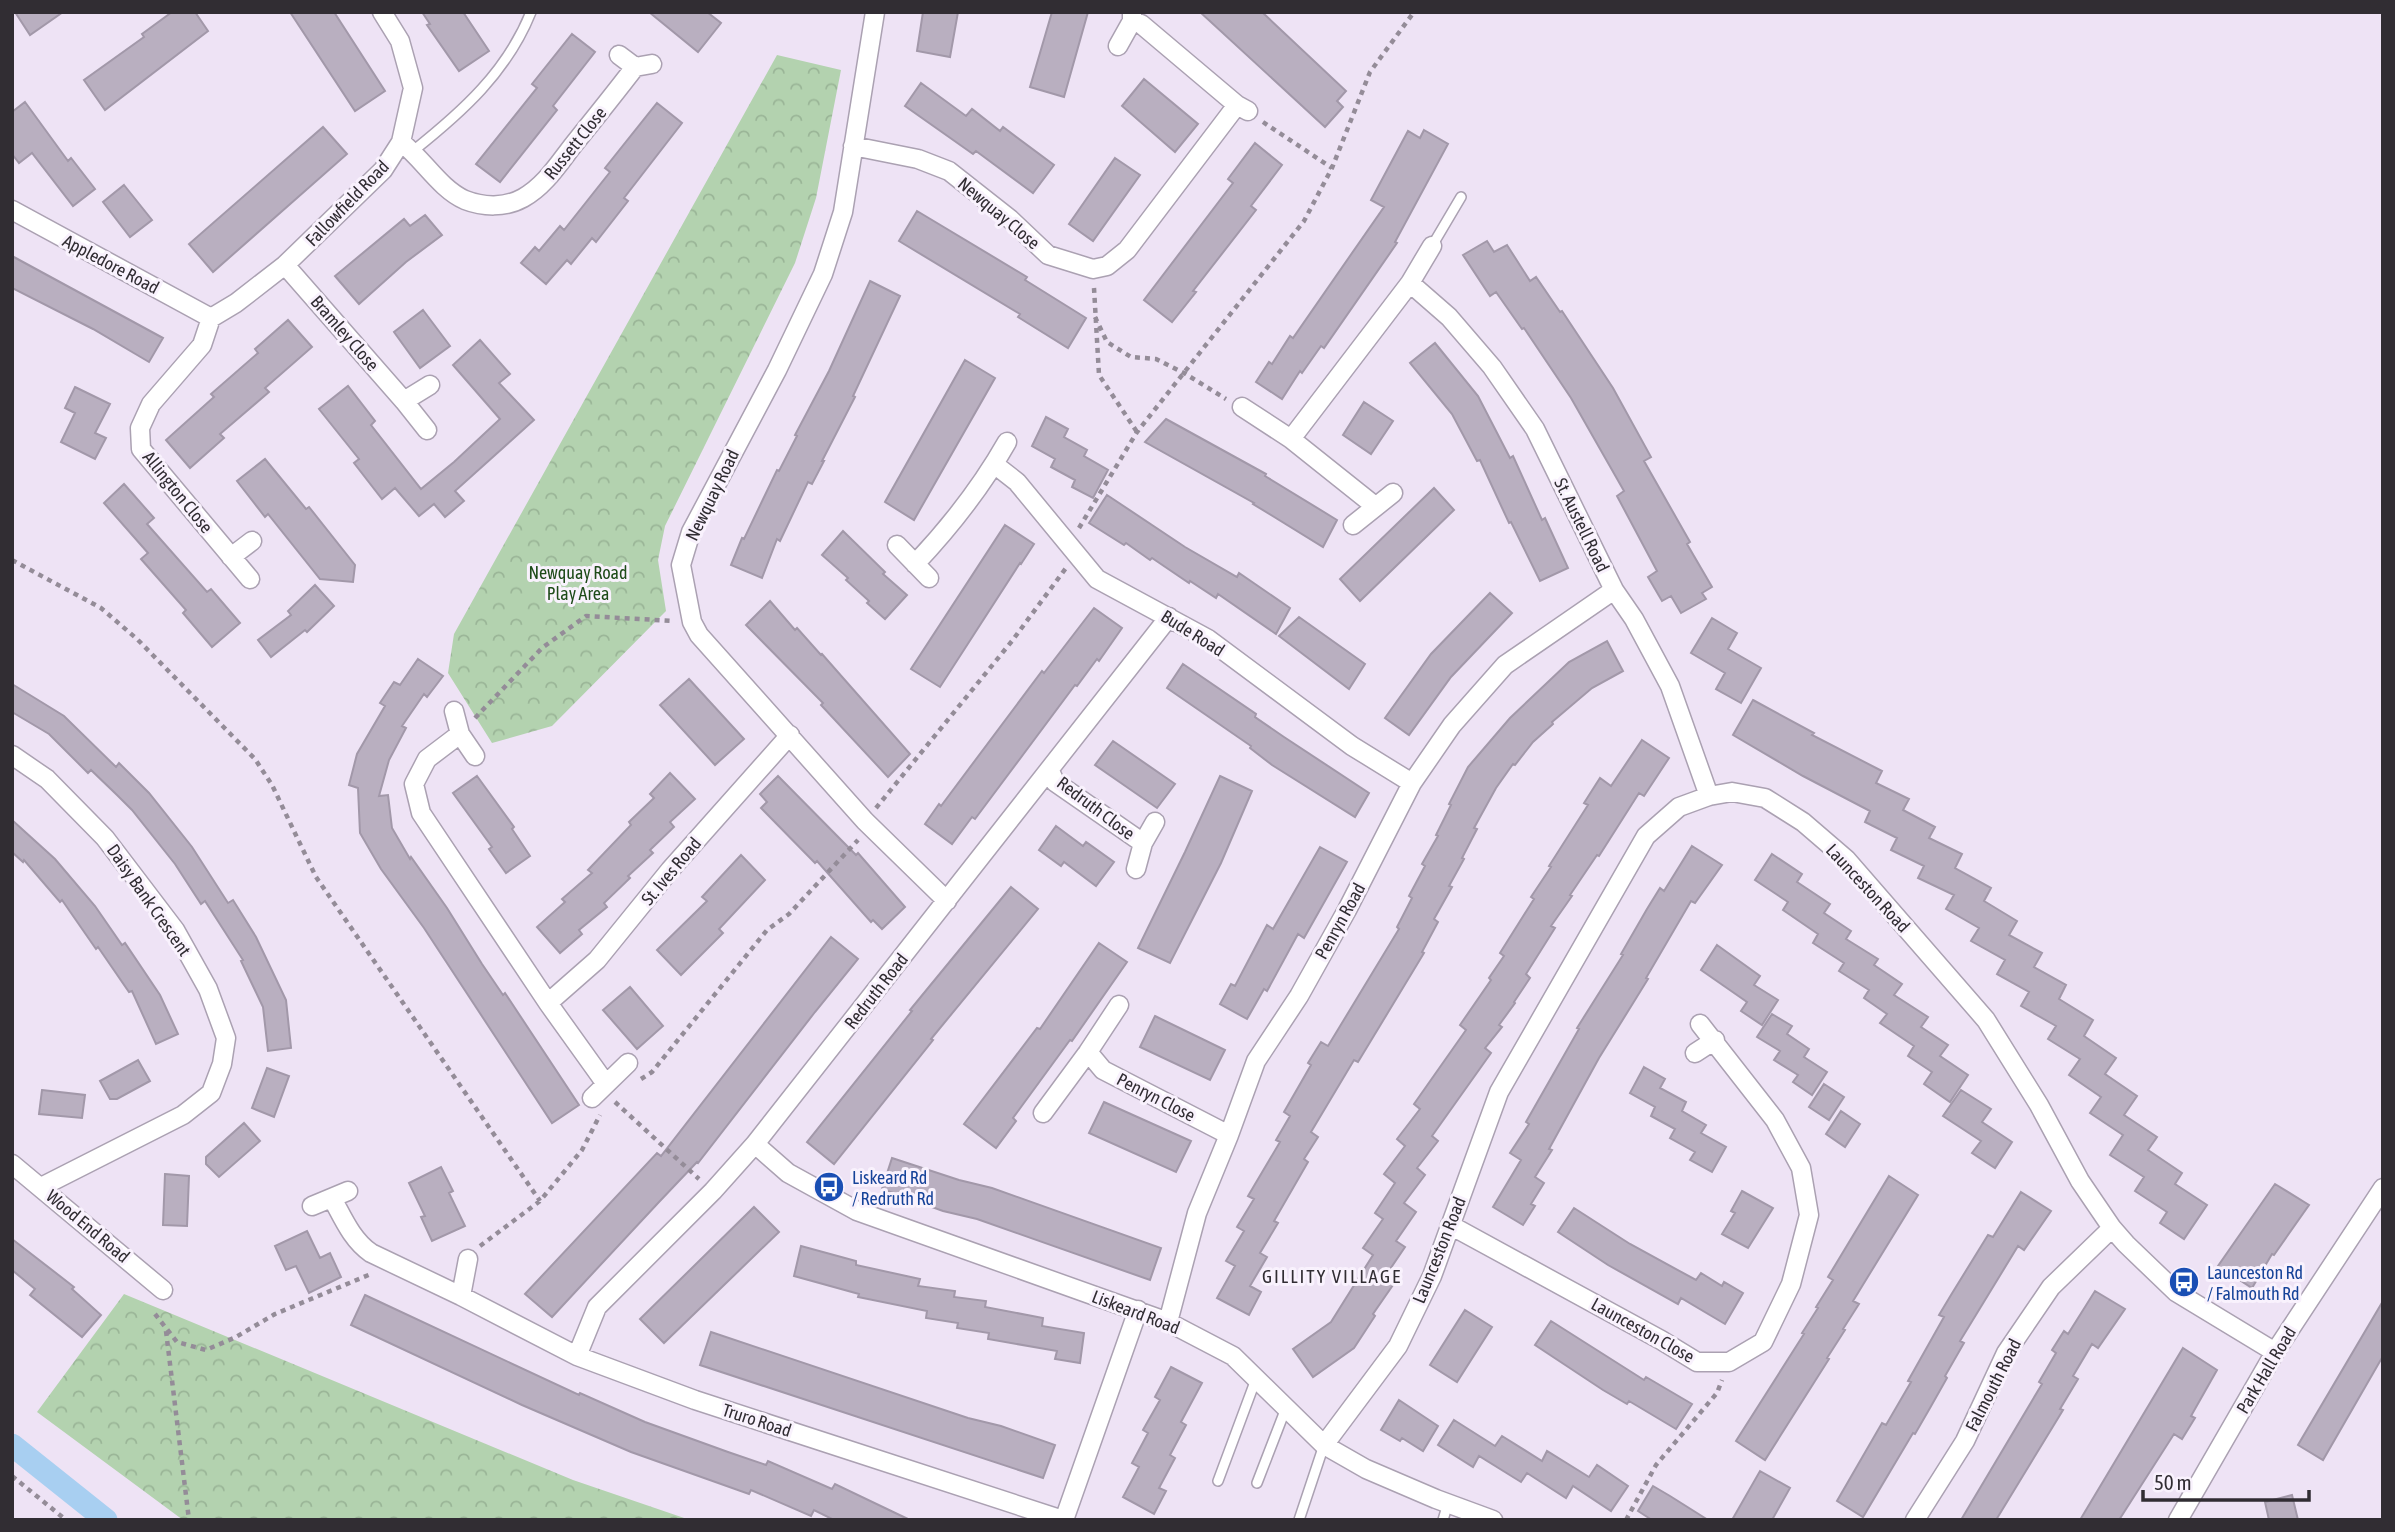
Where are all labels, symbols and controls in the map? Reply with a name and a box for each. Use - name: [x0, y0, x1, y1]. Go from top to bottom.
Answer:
- street label: Russett Close: [539, 103, 611, 183]
- street label: Fallowfield Road: [301, 156, 393, 250]
- street label: Newquay Close: [954, 173, 1044, 253]
- street label: Appledore Road: [59, 230, 163, 298]
- street label: Bramley Close: [307, 291, 383, 375]
- street label: Newquay Road: [681, 446, 743, 544]
- street label: Allington Close: [139, 447, 217, 537]
- street label: St. Austell Road: [1550, 475, 1614, 575]
- park label: Newquay Road Play Area: [528, 562, 628, 604]
- street label: Bude Road: [1157, 605, 1229, 661]
- street label: Redruth Close: [1053, 772, 1139, 844]
- street label: St. Ives Road: [637, 833, 705, 909]
- street label: Daisy Bank Crescent: [103, 840, 195, 960]
- street label: Launceston Road: [1822, 840, 1914, 936]
- street label: Penryn Road: [1310, 879, 1370, 963]
- street label: Redruth Road: [840, 949, 912, 1033]
- street label: Penryn Close: [1113, 1068, 1199, 1126]
- place label: Liskeard Rd / Redruth Rd: [852, 1167, 934, 1209]
- bus stop icon: Liskeard Rd / Redruth Rd: [812, 1170, 846, 1204]
- street label: Wood End Road: [42, 1185, 134, 1267]
- street label: Launceston Road: [1408, 1194, 1470, 1306]
- place label: Launceston Rd / Falmouth Rd: [2207, 1262, 2303, 1304]
- district label: GILLITY VILLAGE: [1262, 1265, 1402, 1287]
- bus stop icon: Launceston Rd / Falmouth Rd: [2167, 1265, 2201, 1299]
- street label: Liskeard Road: [1089, 1286, 1183, 1338]
- street label: Launceston Close: [1588, 1293, 1698, 1367]
- street label: Park Hall Road: [2232, 1323, 2300, 1417]
- street label: Falmouth Road: [1961, 1335, 2025, 1435]
- street label: Truro Road: [720, 1399, 794, 1441]
- scale bar: [2143, 1458, 2309, 1502]
- text: 50 m: [2154, 1470, 2192, 1494]

